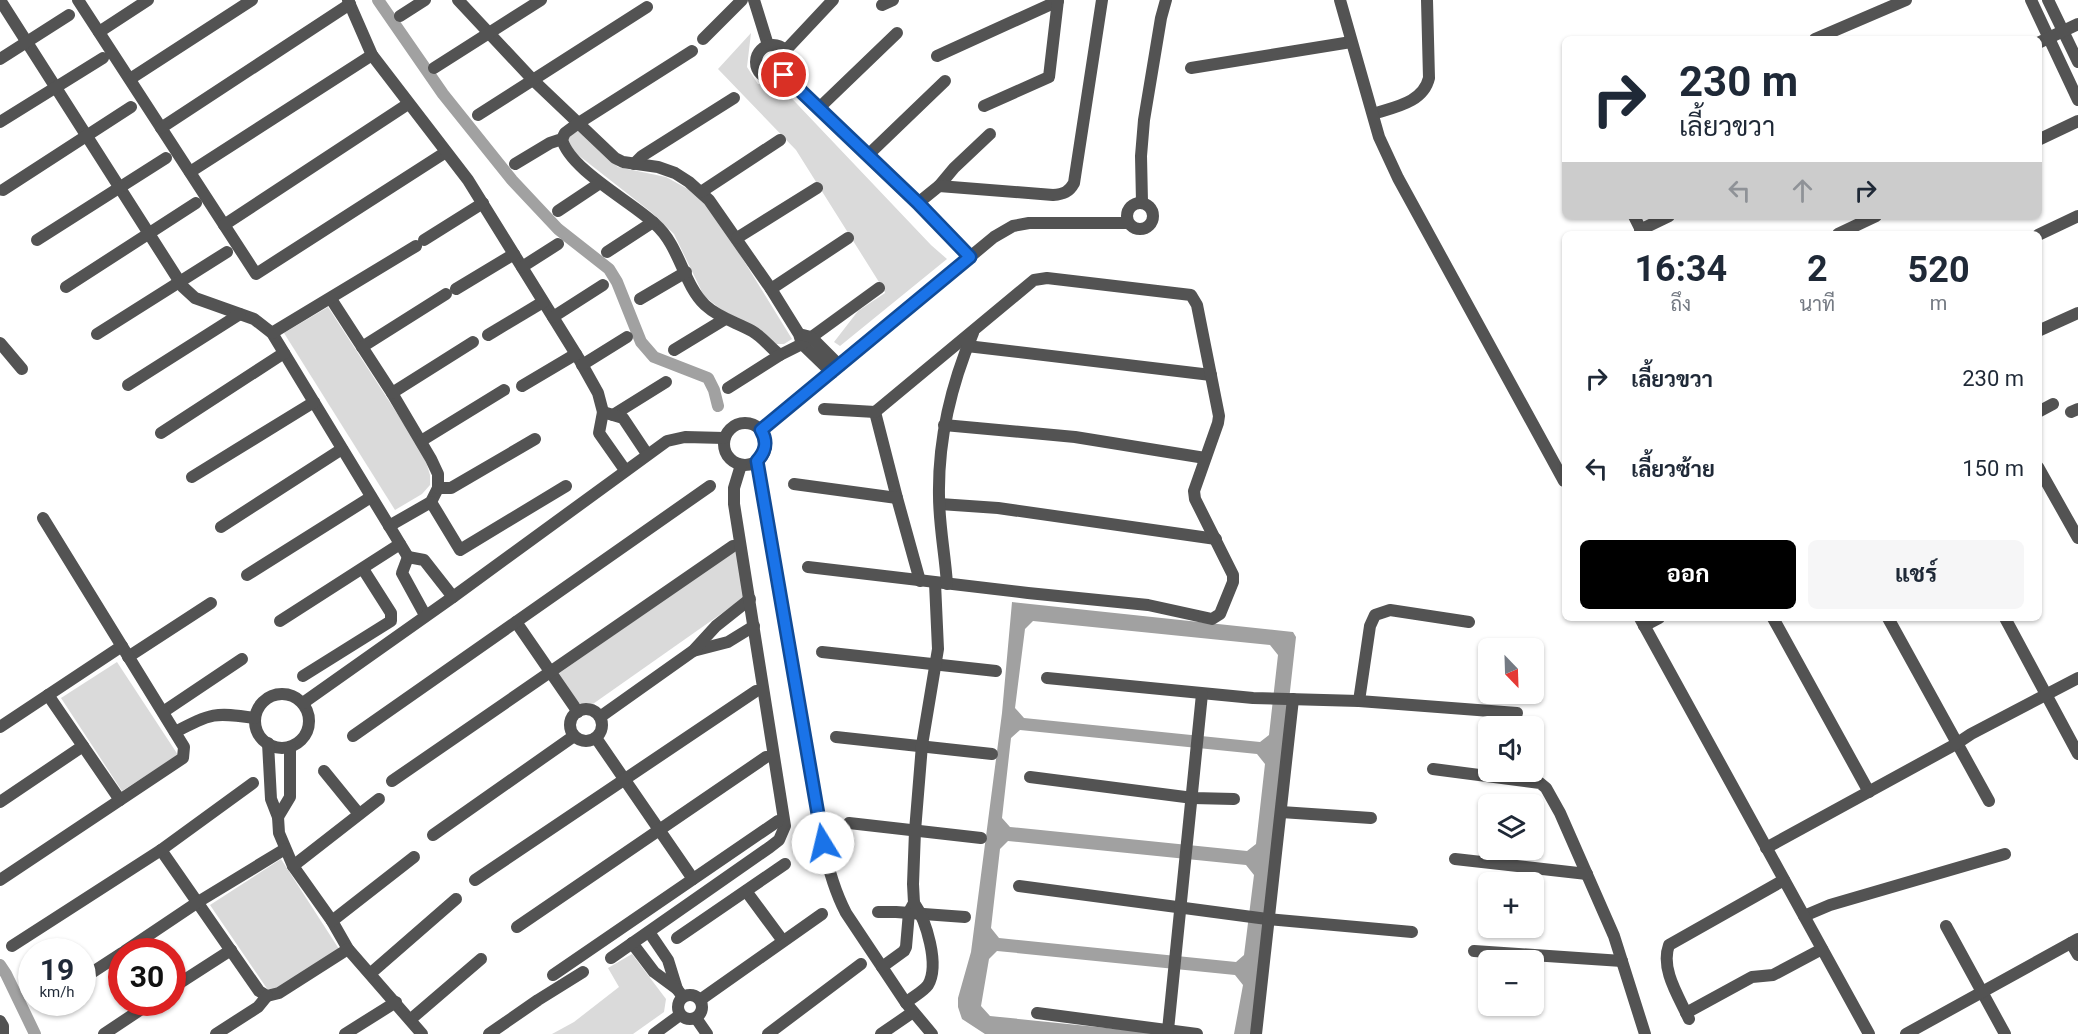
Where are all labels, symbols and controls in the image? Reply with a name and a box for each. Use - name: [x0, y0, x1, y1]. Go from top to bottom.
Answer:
- pin: [758, 49, 809, 100]
- text: 230 m: [1679, 57, 1798, 106]
- icon: arrive: [767, 58, 800, 91]
- icon: right: [1580, 60, 1658, 138]
- text: เลี้ยวขวา: [1679, 111, 1775, 143]
- icon: left: [1723, 174, 1756, 207]
- icon: ahead: [1786, 174, 1819, 207]
- icon: right: [1849, 174, 1882, 207]
- text: 16:34: [1634, 248, 1727, 290]
- text: 2: [1807, 248, 1828, 290]
- text: 520: [1908, 249, 1970, 291]
- text: m: [1930, 291, 1947, 315]
- text: ถึง: [1670, 292, 1691, 316]
- text: นาที: [1800, 292, 1835, 316]
- icon: right: [1580, 362, 1613, 395]
- text: 230 m: [1962, 366, 2024, 391]
- text: เลี้ยวขวา: [1631, 367, 1713, 392]
- icon: left: [1580, 452, 1613, 485]
- text: 150 m: [1962, 456, 2024, 481]
- text: เลี้ยวซ้าย: [1631, 457, 1715, 482]
- button: ออก: [1580, 540, 1796, 609]
- button: แชร์: [1808, 540, 2024, 609]
- north arrow: [1478, 638, 1544, 704]
- map controls: [1478, 638, 1544, 1016]
- button: sound: [1478, 716, 1544, 782]
- button: layers: [1478, 794, 1544, 860]
- position arrow: [791, 811, 855, 875]
- button: +: [1478, 872, 1544, 938]
- speed limit sign: 30: [108, 938, 186, 1016]
- button: −: [1478, 950, 1544, 1016]
- text: 19: [40, 952, 74, 987]
- text: km/h: [39, 983, 75, 1001]

